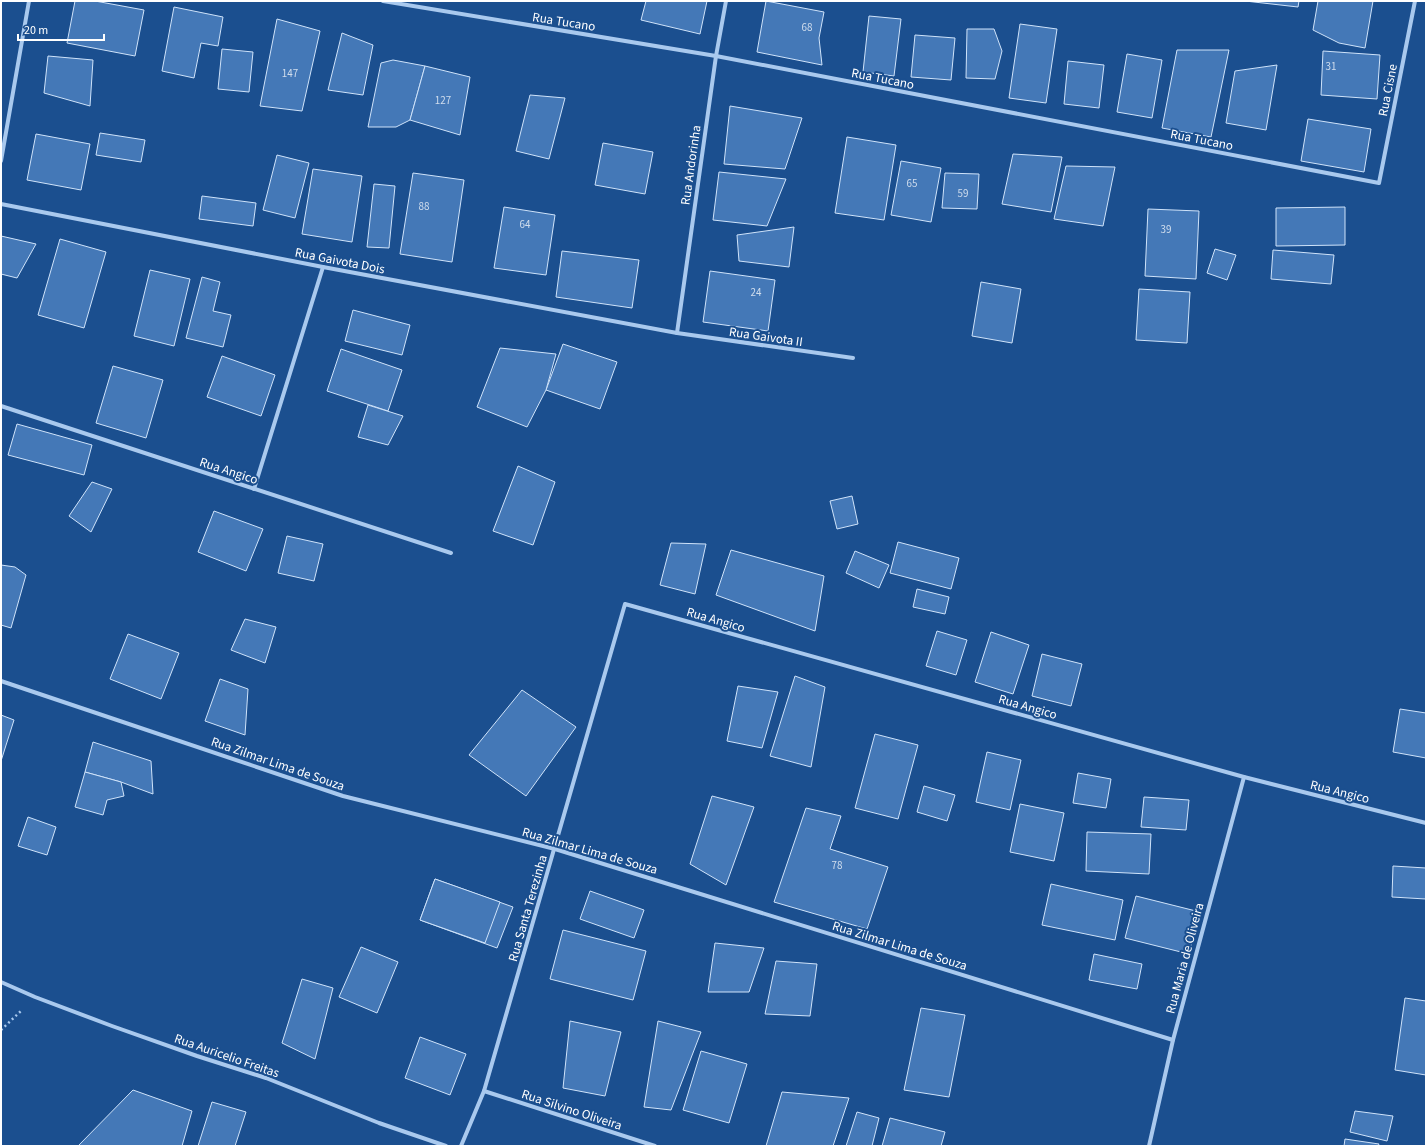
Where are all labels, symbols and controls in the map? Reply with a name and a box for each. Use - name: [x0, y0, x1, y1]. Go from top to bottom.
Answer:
- street label: Rua Tucano: [531, 8, 597, 36]
- scale bar: [18, 16, 104, 42]
- house number: 68: [802, 20, 813, 35]
- text: 20 m: [24, 22, 48, 39]
- house number: 31: [1326, 59, 1336, 74]
- street label: Rua Cisne: [1374, 62, 1402, 118]
- street label: Rua Tucano: [850, 64, 916, 94]
- house number: 147: [282, 66, 298, 81]
- house number: 127: [435, 93, 451, 108]
- street label: Rua Andorinha: [676, 124, 706, 206]
- street label: Rua Tucano: [1169, 125, 1235, 155]
- house number: 65: [907, 176, 917, 191]
- house number: 59: [958, 186, 968, 201]
- house number: 88: [419, 199, 430, 214]
- house number: 64: [520, 217, 531, 232]
- house number: 39: [1161, 222, 1171, 237]
- street label: Rua Gaivota Dois: [293, 243, 387, 279]
- house number: 24: [751, 285, 762, 300]
- street label: Rua Gaivota II: [728, 323, 804, 351]
- street label: Rua Angico: [197, 453, 260, 489]
- street label: Rua Angico: [684, 603, 747, 637]
- street label: Rua Angico: [996, 690, 1059, 724]
- street label: Rua Zilmar Lima de Souza: [208, 733, 347, 795]
- street label: Rua Angico: [1308, 776, 1371, 808]
- street label: Rua Zilmar Lima de Souza: [520, 823, 660, 879]
- street label: Rua Santa Terezinha: [504, 853, 552, 964]
- house number: 78: [832, 858, 843, 873]
- street label: Rua Maria de Oliveira: [1161, 901, 1208, 1016]
- street label: Rua Zilmar Lima de Souza: [830, 917, 969, 975]
- street label: Rua Auricelio Freitas: [172, 1030, 282, 1083]
- street label: Rua Silvino Oliveira: [519, 1085, 624, 1135]

